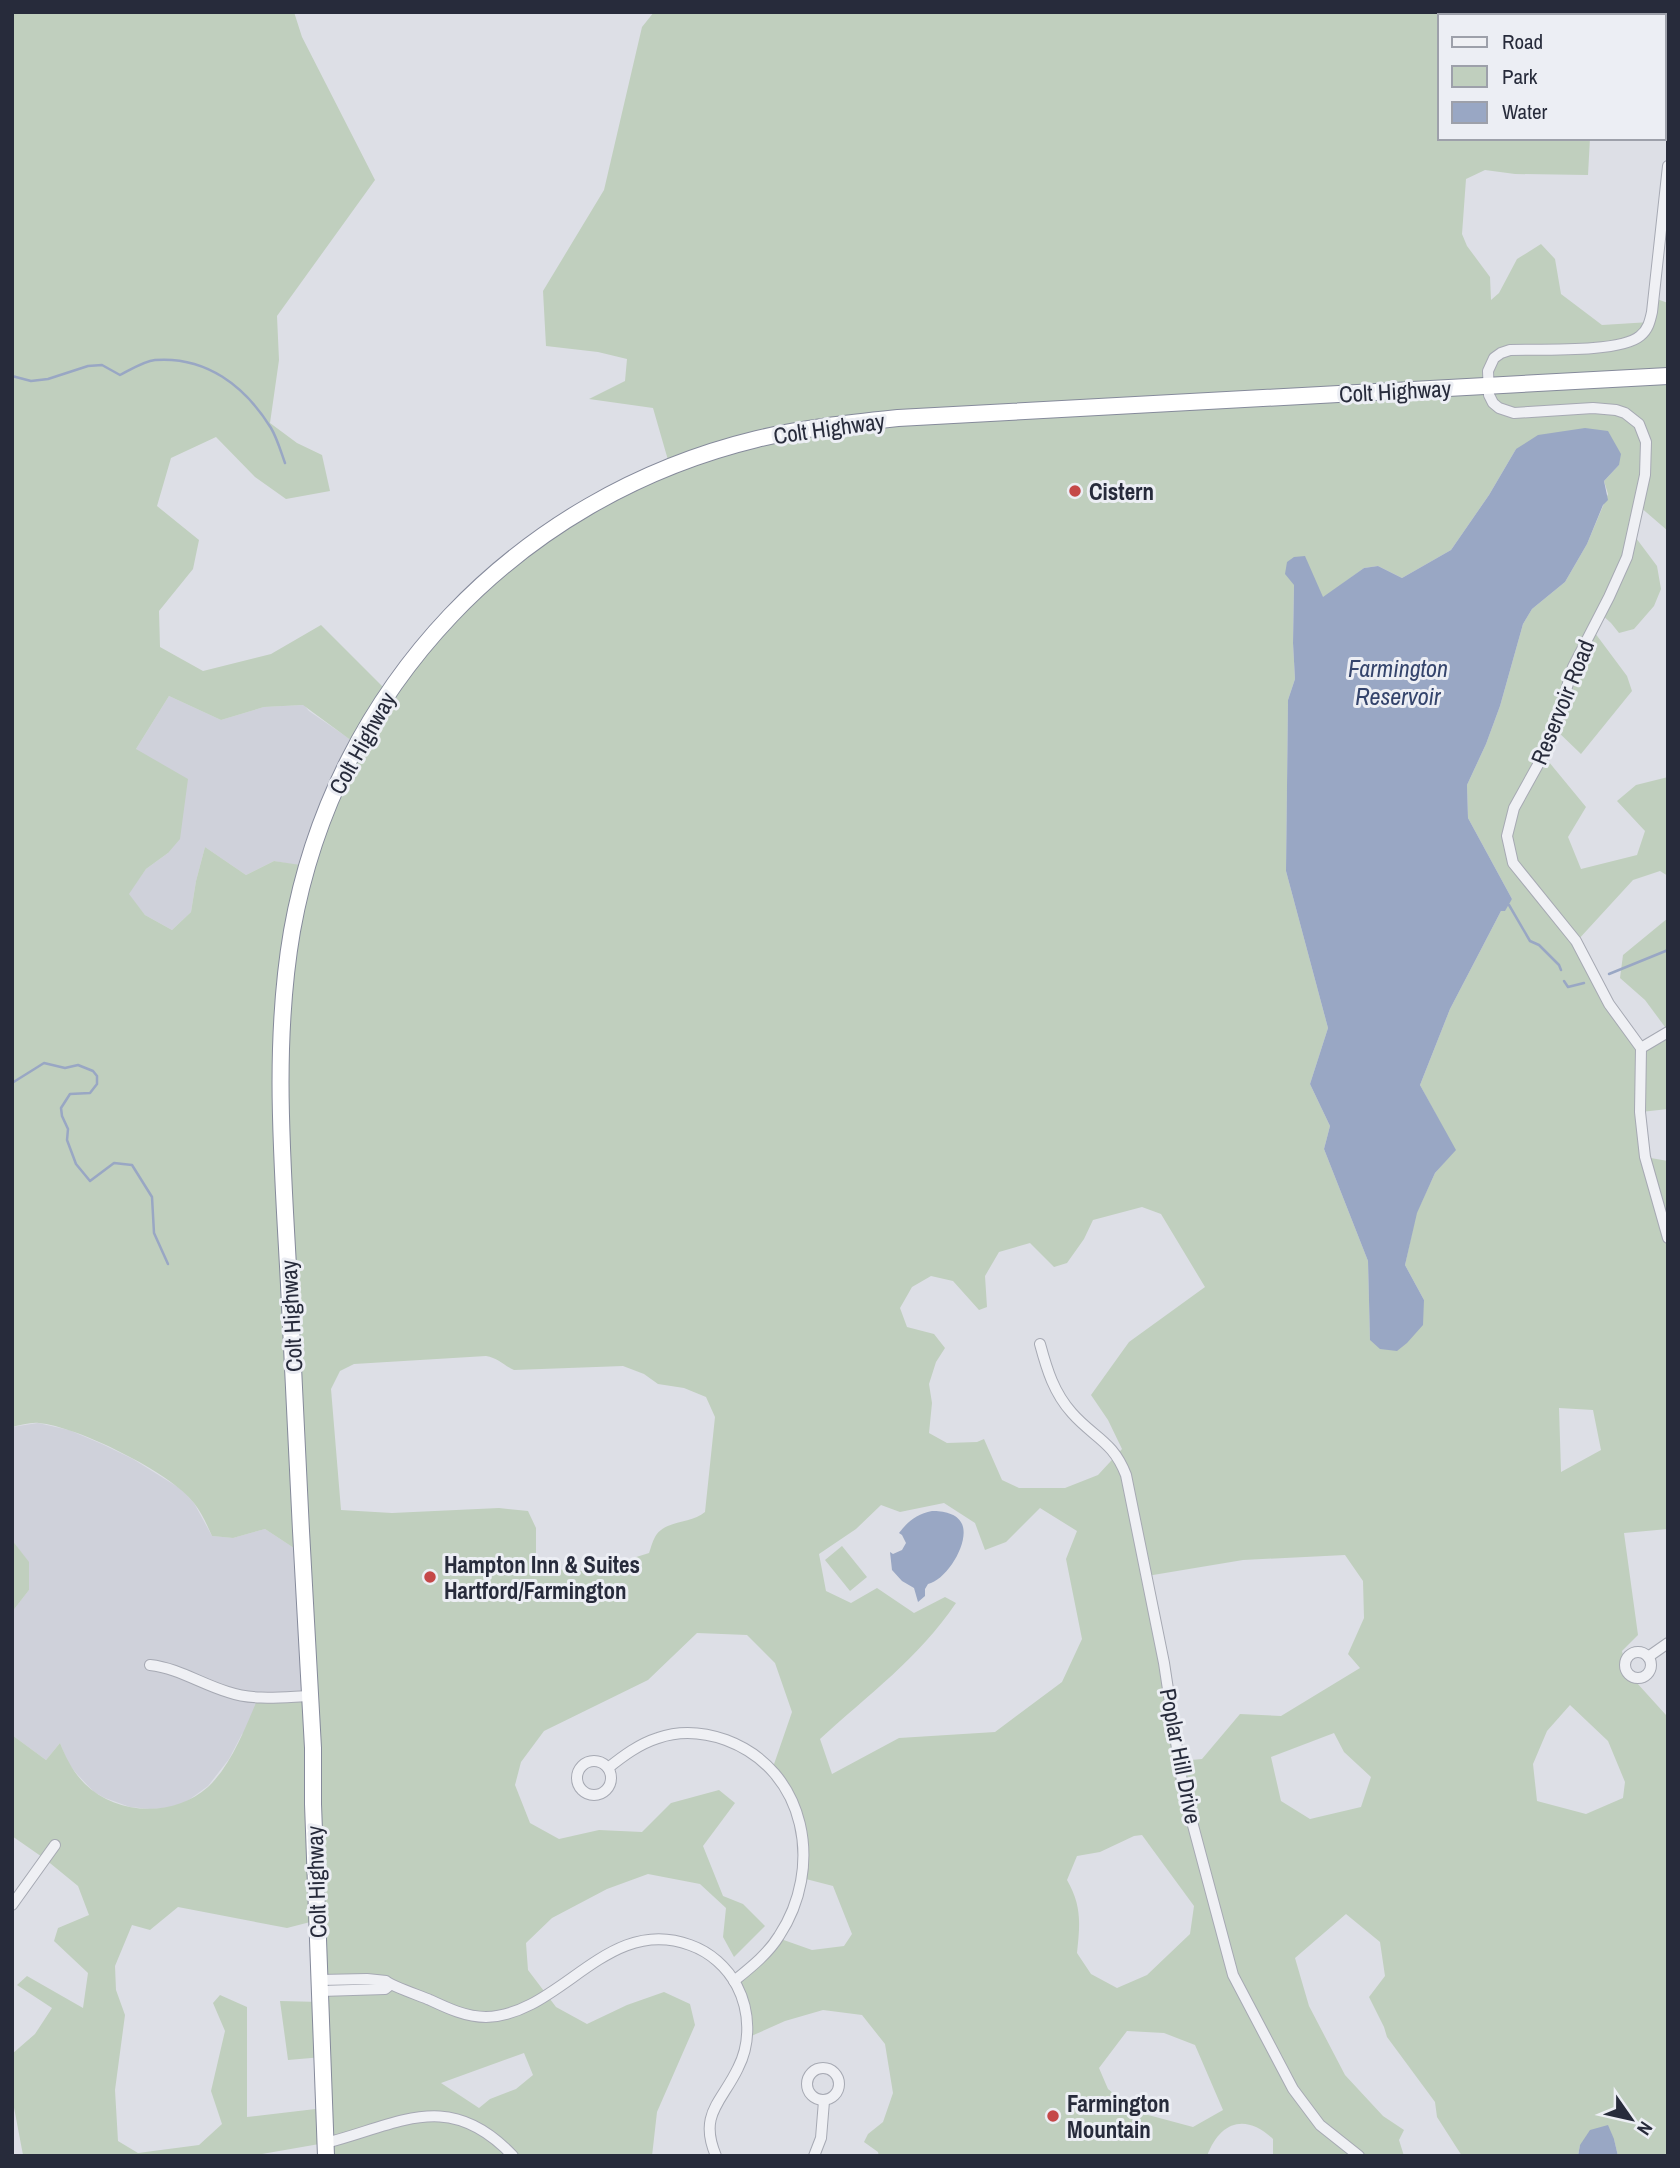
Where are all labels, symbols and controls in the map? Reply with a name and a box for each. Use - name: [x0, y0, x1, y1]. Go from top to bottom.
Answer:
- legend: [1438, 14, 1666, 140]
- text: Road: [1502, 27, 1543, 56]
- text: Park: [1502, 62, 1538, 91]
- text: Water: [1502, 97, 1548, 126]
- street label: Colt Highway: [1338, 373, 1452, 409]
- street label: Colt Highway: [771, 405, 887, 451]
- place label: Cistern: [1089, 476, 1154, 507]
- marker: Cistern: [1067, 483, 1083, 499]
- street label: Reservoir Road: [1523, 635, 1601, 769]
- water label: Farmington Reservoir: [1348, 652, 1448, 712]
- street label: Colt Highway: [321, 686, 403, 800]
- street label: Colt Highway: [273, 1259, 309, 1373]
- place label: Hampton Inn & Suites Hartford/Farmington: [444, 1549, 640, 1606]
- marker: Hampton Inn & Suites Hartford/Farmington: [422, 1569, 438, 1585]
- street label: Poplar Hill Drive: [1153, 1686, 1209, 1826]
- street label: Colt Highway: [299, 1825, 333, 1939]
- north arrow: [1596, 2084, 1666, 2154]
- place label: Farmington Mountain: [1067, 2088, 1170, 2145]
- marker: Farmington Mountain: [1045, 2108, 1061, 2124]
- text: N: [1631, 2117, 1659, 2140]

